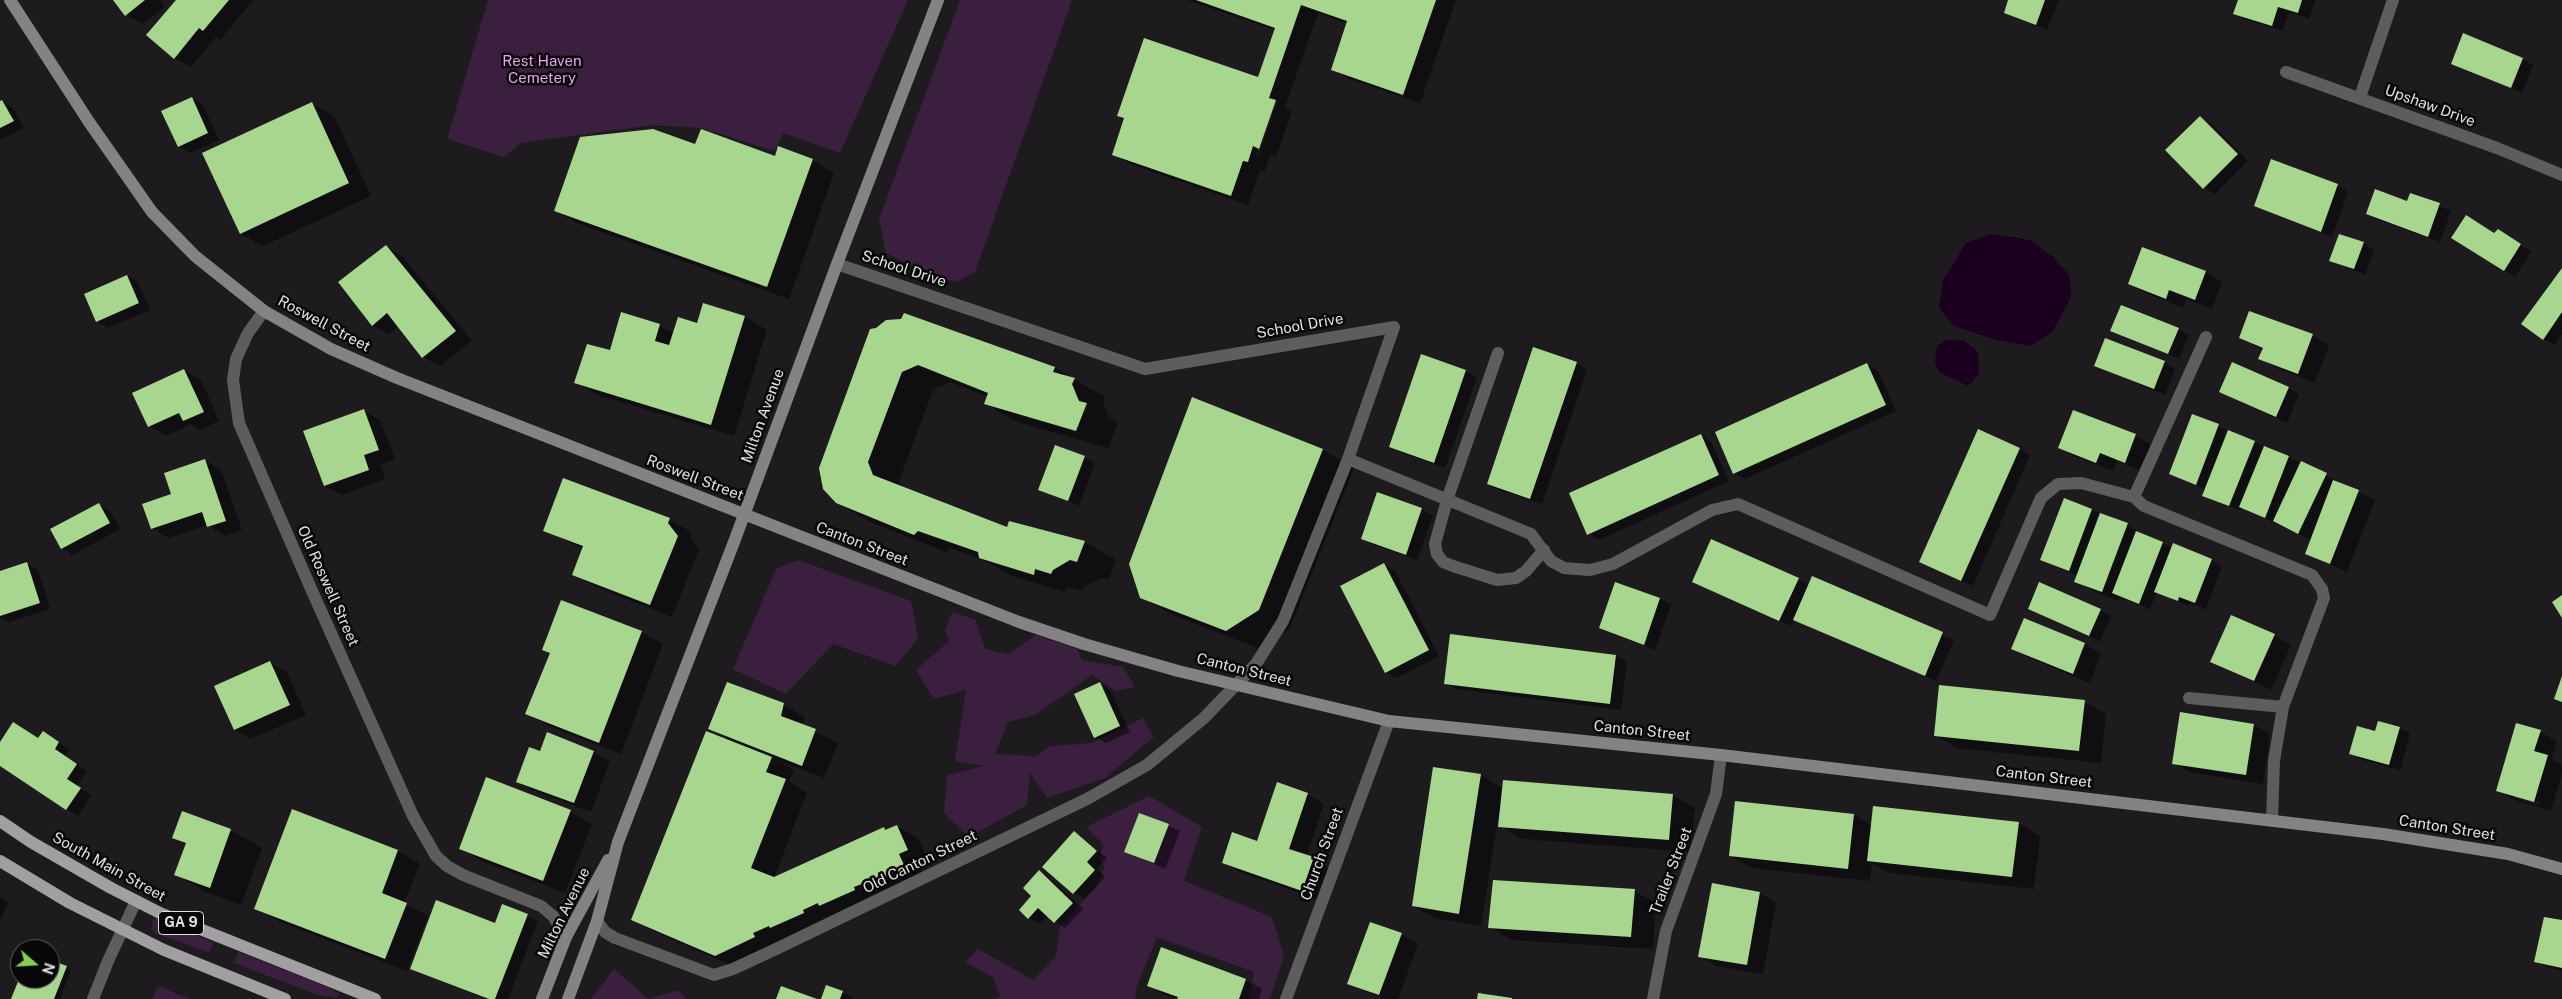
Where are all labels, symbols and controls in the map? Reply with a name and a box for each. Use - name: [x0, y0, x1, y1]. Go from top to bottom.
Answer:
- park label: Rest Haven Cemetery: [502, 52, 582, 87]
- street label: Upshaw Drive: [2382, 81, 2478, 131]
- street label: School Drive: [859, 247, 949, 291]
- street label: Roswell Street: [275, 292, 373, 356]
- street label: School Drive: [1255, 310, 1345, 342]
- street label: Milton Avenue: [738, 366, 788, 466]
- street label: Roswell Street: [644, 451, 746, 505]
- street label: Canton Street: [813, 518, 911, 570]
- street label: Old Roswell Street: [293, 523, 363, 649]
- street label: Canton Street: [1195, 650, 1293, 690]
- street label: Canton Street: [1593, 717, 1691, 745]
- street label: Canton Street: [1995, 762, 2093, 792]
- street label: Church Street: [1297, 805, 1347, 903]
- street label: Canton Street: [2398, 812, 2496, 844]
- street label: Trailer Street: [1646, 825, 1696, 917]
- street label: Old Canton Street: [860, 827, 980, 897]
- street label: South Main Street: [49, 828, 169, 906]
- street label: Milton Avenue: [534, 865, 594, 961]
- road number: GA 9: [158, 911, 204, 934]
- north arrow: [10, 939, 60, 989]
- text: N: [39, 961, 58, 976]

